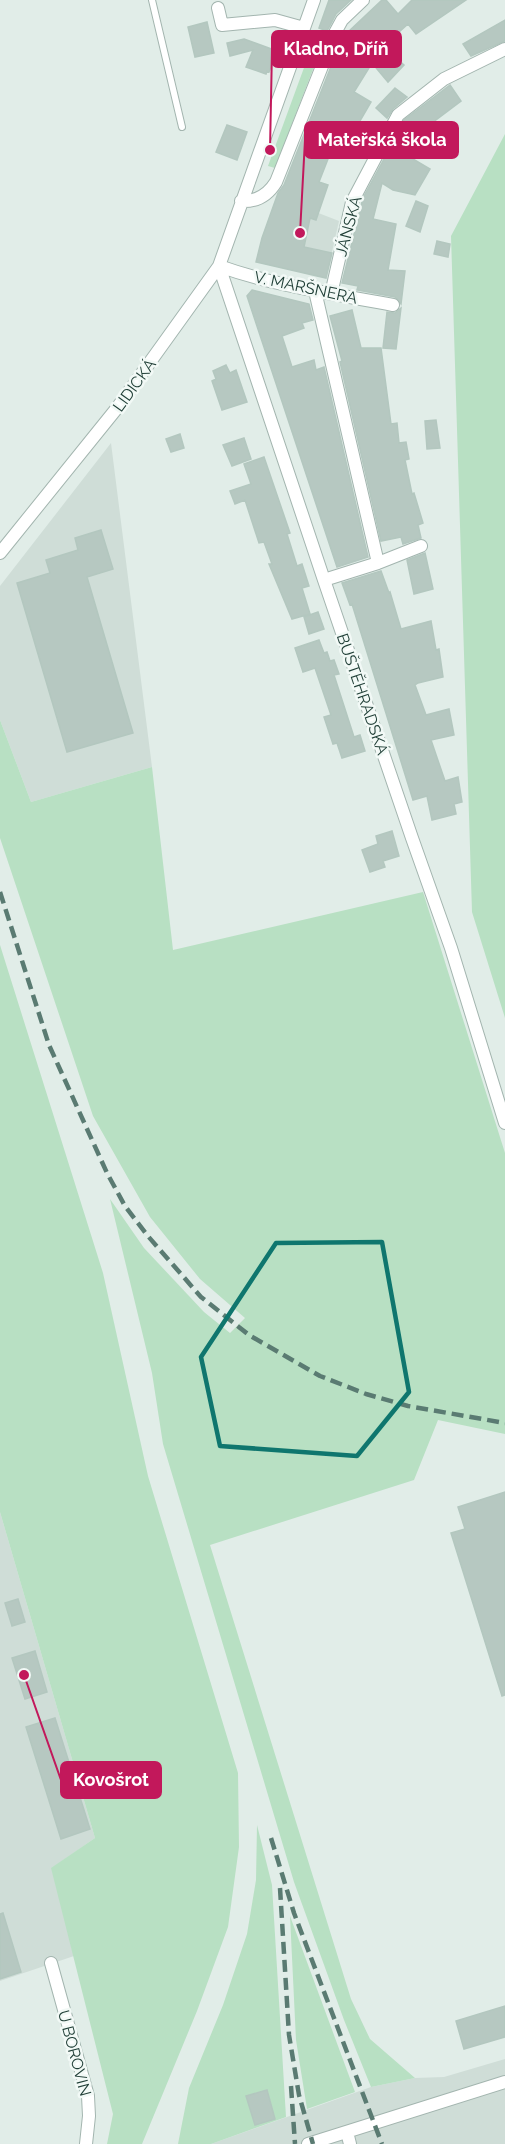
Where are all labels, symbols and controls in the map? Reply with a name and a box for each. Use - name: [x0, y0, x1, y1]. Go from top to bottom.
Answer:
- callout: Kladno, Dříň: [272, 31, 401, 67]
- text: Kladno, Dříň: [283, 38, 389, 59]
- callout: Mateřská škola: [305, 122, 458, 158]
- text: Mateřská škola: [317, 129, 447, 150]
- street label: JÁNSKÁ: [330, 194, 366, 258]
- street label: V. MARŠNERA: [253, 266, 360, 308]
- street label: LIDICKÁ: [108, 354, 160, 415]
- street label: BUŠTĚHRADSKÁ: [333, 631, 393, 758]
- callout: Kovošrot: [61, 1762, 161, 1798]
- text: Kovošrot: [73, 1769, 149, 1790]
- street label: U BOROVIN: [54, 2008, 95, 2098]

